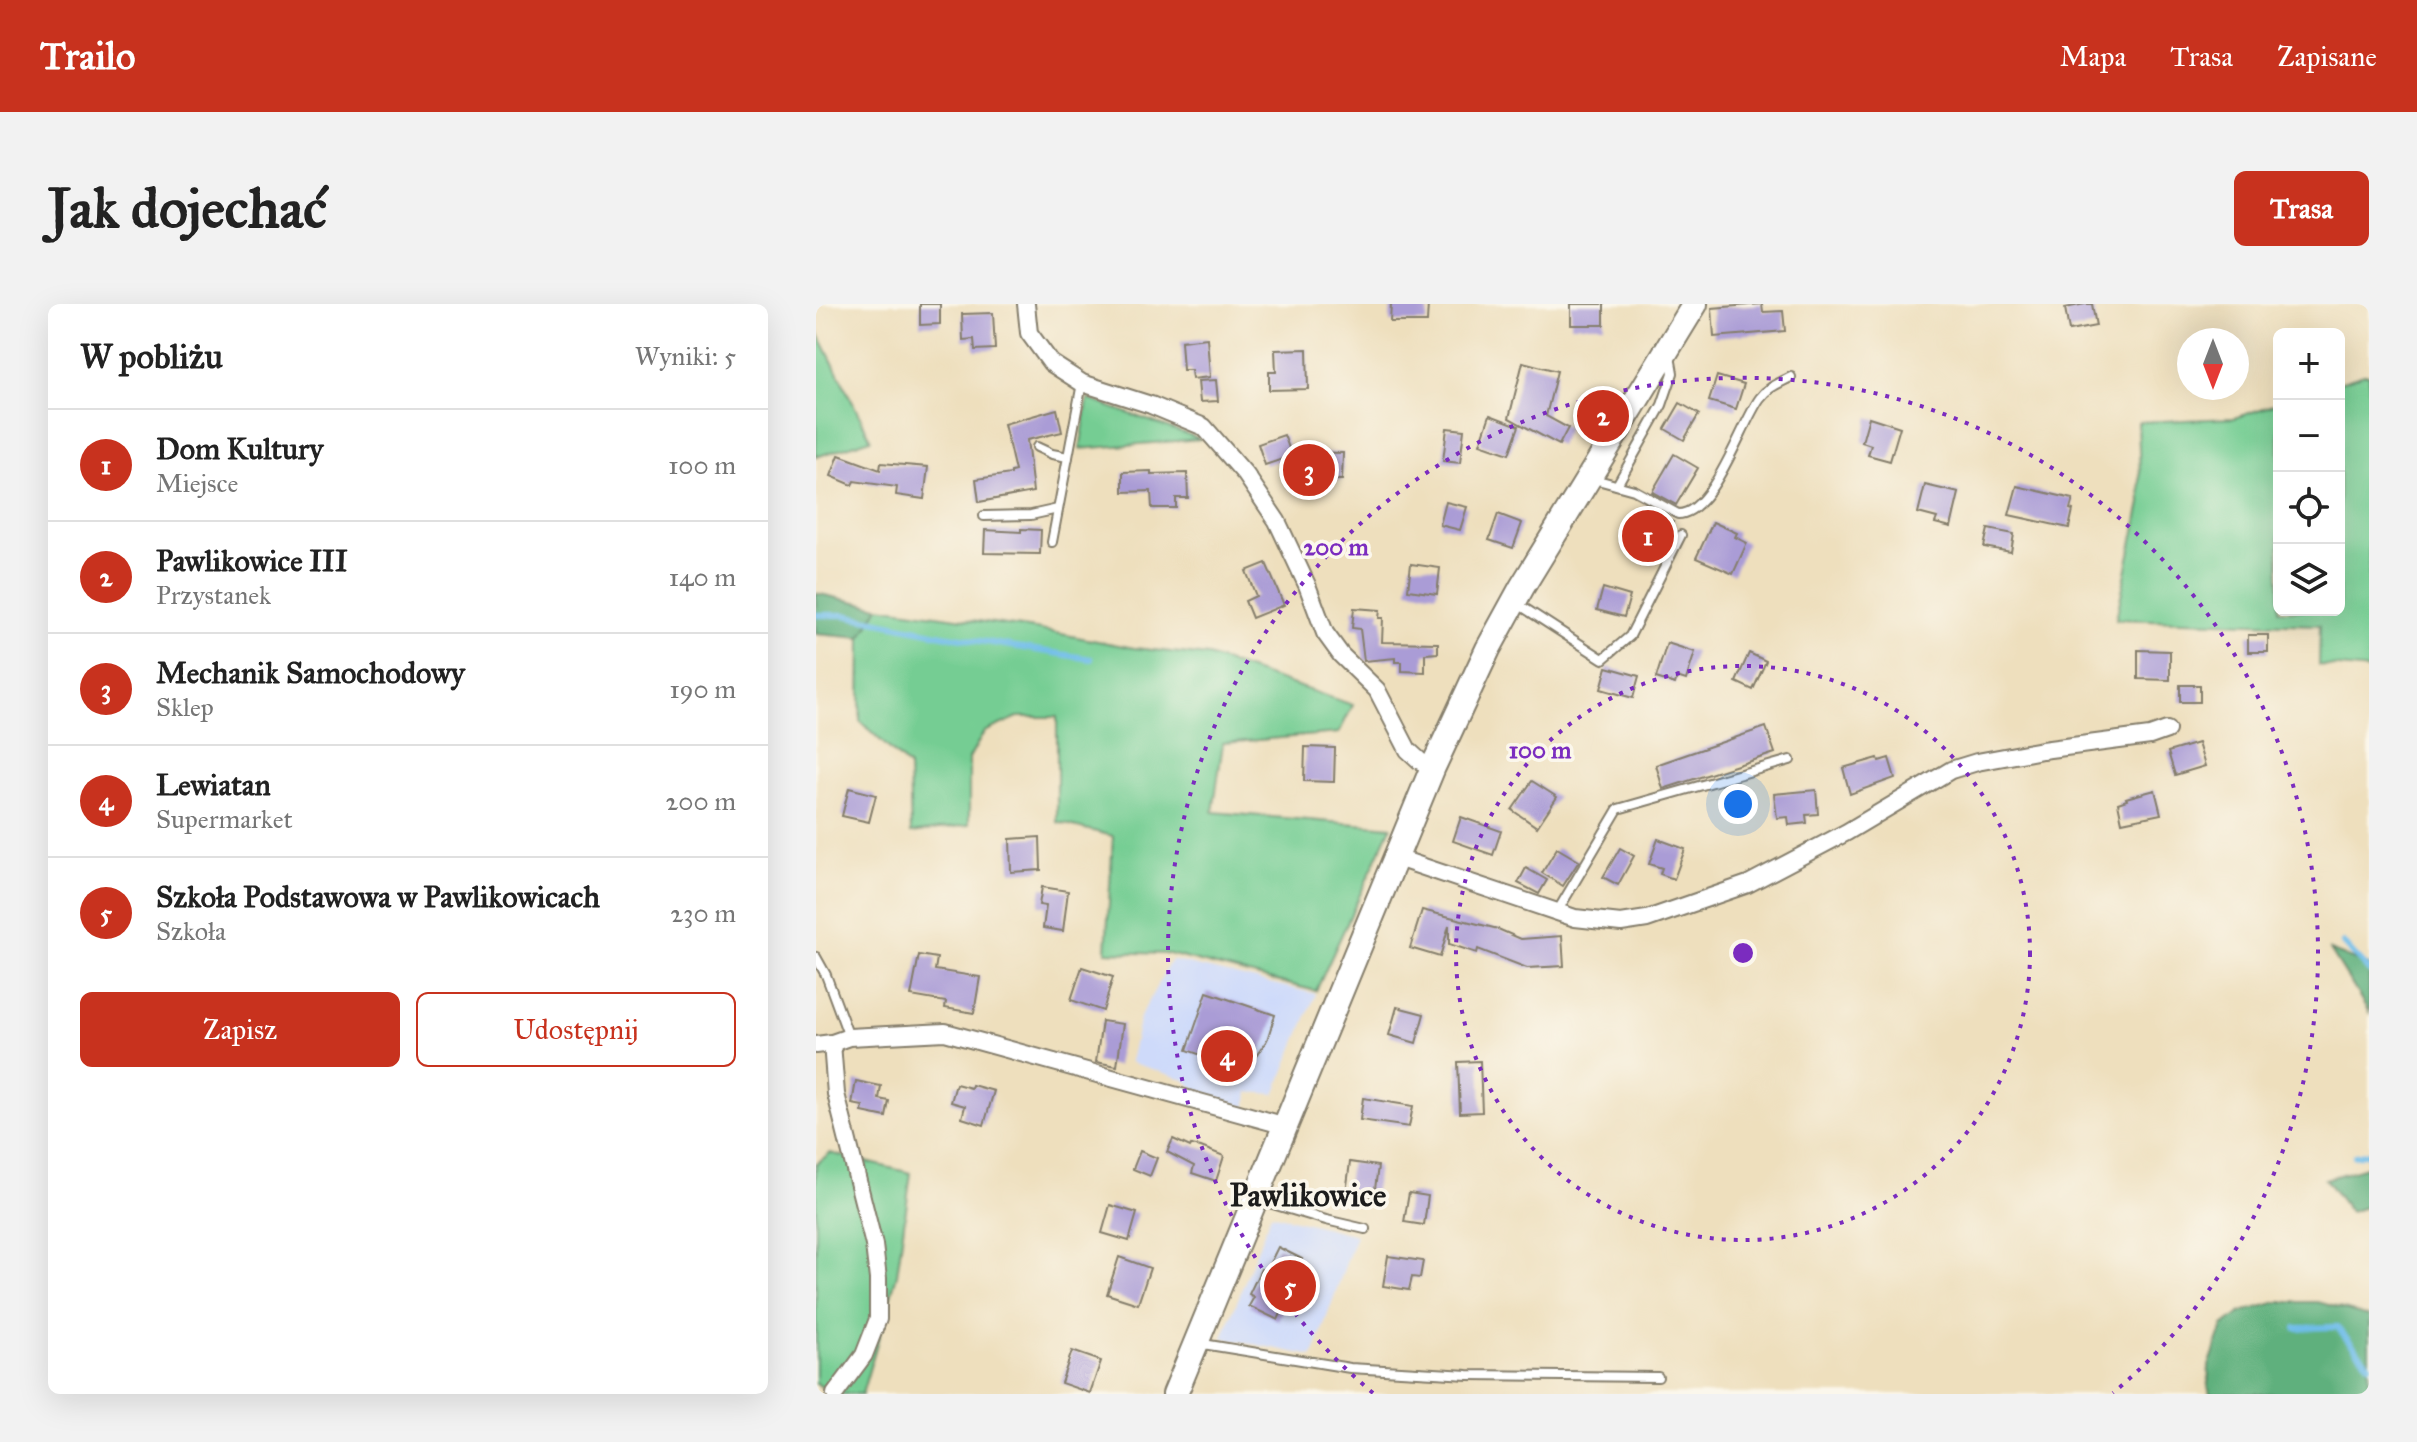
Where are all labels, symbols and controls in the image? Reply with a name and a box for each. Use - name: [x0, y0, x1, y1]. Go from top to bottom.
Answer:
- text: Trailo: [40, 33, 135, 79]
- text: Mapa: [2060, 39, 2126, 74]
- text: Trasa: [2170, 39, 2233, 74]
- text: Zapisane: [2277, 39, 2377, 74]
- button: Trasa: [2234, 171, 2369, 246]
- text: Jak dojechać: [48, 174, 327, 242]
- north arrow: [2177, 328, 2249, 400]
- map controls: [2273, 328, 2345, 616]
- button: +: [2273, 328, 2345, 400]
- text: W pobliżu: [80, 336, 223, 377]
- text: Wyniki: 5: [635, 340, 736, 372]
- pin: 2: [1577, 386, 1629, 446]
- button: −: [2273, 400, 2345, 472]
- text: Dom Kultury: [156, 431, 323, 467]
- pin: 3: [1283, 440, 1335, 500]
- text: 1: [101, 449, 111, 481]
- text: 100 m: [668, 449, 736, 481]
- text: Miejsce: [156, 467, 238, 499]
- button: locate: [2273, 472, 2345, 544]
- pin: 1: [1622, 506, 1674, 566]
- text: 200 m: [1303, 532, 1369, 562]
- text: Pawlikowice III: [156, 543, 348, 579]
- button: layers: [2273, 544, 2345, 616]
- text: 2: [100, 561, 112, 593]
- text: 140 m: [669, 561, 736, 593]
- text: Przystanek: [156, 579, 271, 611]
- text: Mechanik Samochodowy: [156, 655, 465, 691]
- text: 3: [101, 673, 111, 705]
- text: 190 m: [669, 673, 736, 705]
- text: Sklep: [156, 691, 214, 723]
- text: 100 m: [1509, 735, 1572, 765]
- text: Lewiatan: [156, 767, 271, 803]
- your location: [1718, 784, 1758, 824]
- text: 4: [99, 785, 113, 817]
- text: 200 m: [665, 785, 736, 817]
- text: Supermarket: [156, 803, 293, 835]
- text: Szkoła Podstawowa w Pawlikowicach: [156, 879, 600, 915]
- text: 5: [100, 897, 112, 929]
- text: 230 m: [670, 897, 736, 929]
- text: Szkoła: [156, 915, 226, 947]
- centre of rings: [1729, 939, 1757, 967]
- button: Zapisz: [80, 992, 400, 1067]
- button: Udostępnij: [416, 992, 736, 1067]
- pin: 4: [1201, 1026, 1253, 1086]
- district label: Pawlikowice: [1230, 1176, 1386, 1215]
- pin: 5: [1264, 1256, 1316, 1316]

